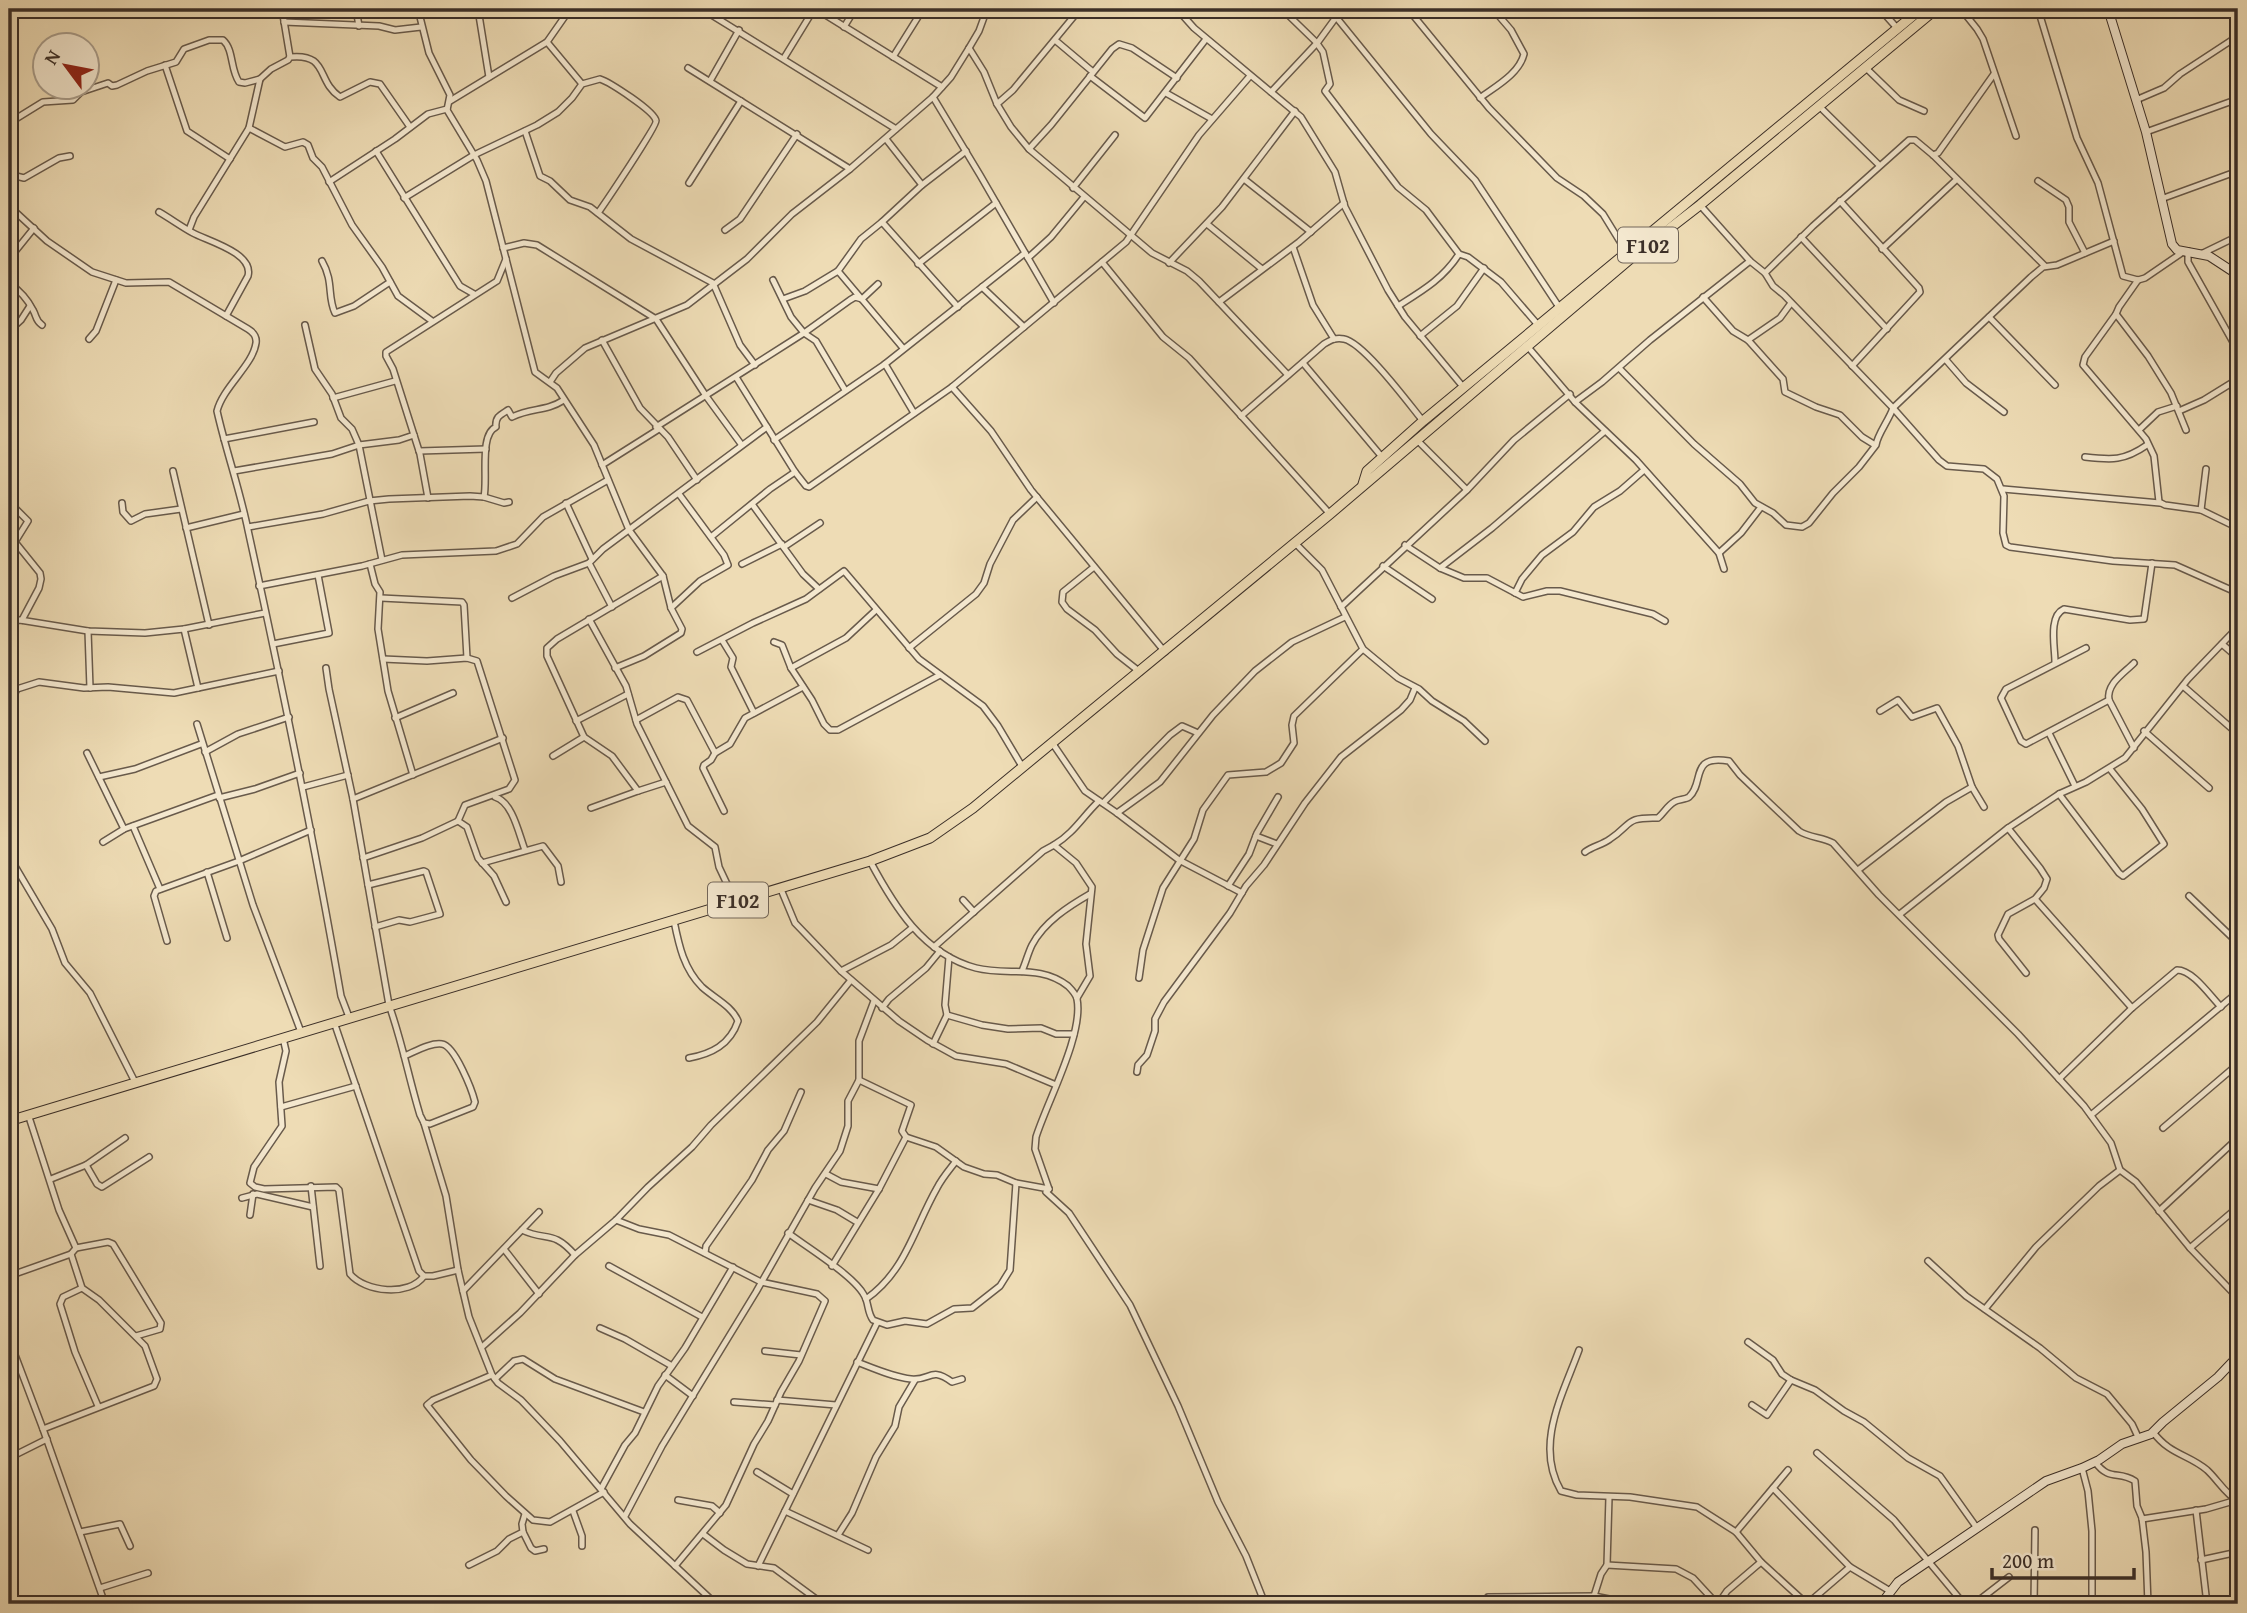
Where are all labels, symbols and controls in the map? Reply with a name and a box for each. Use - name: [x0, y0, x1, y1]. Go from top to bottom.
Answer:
- north arrow: [32, 32, 102, 102]
- text: N: [36, 44, 67, 70]
- road number: F102: [1618, 228, 1678, 262]
- road number: F102: [708, 883, 768, 918]
- scale bar: [1992, 1536, 2133, 1580]
- text: 200 m: [2002, 1545, 2054, 1576]

